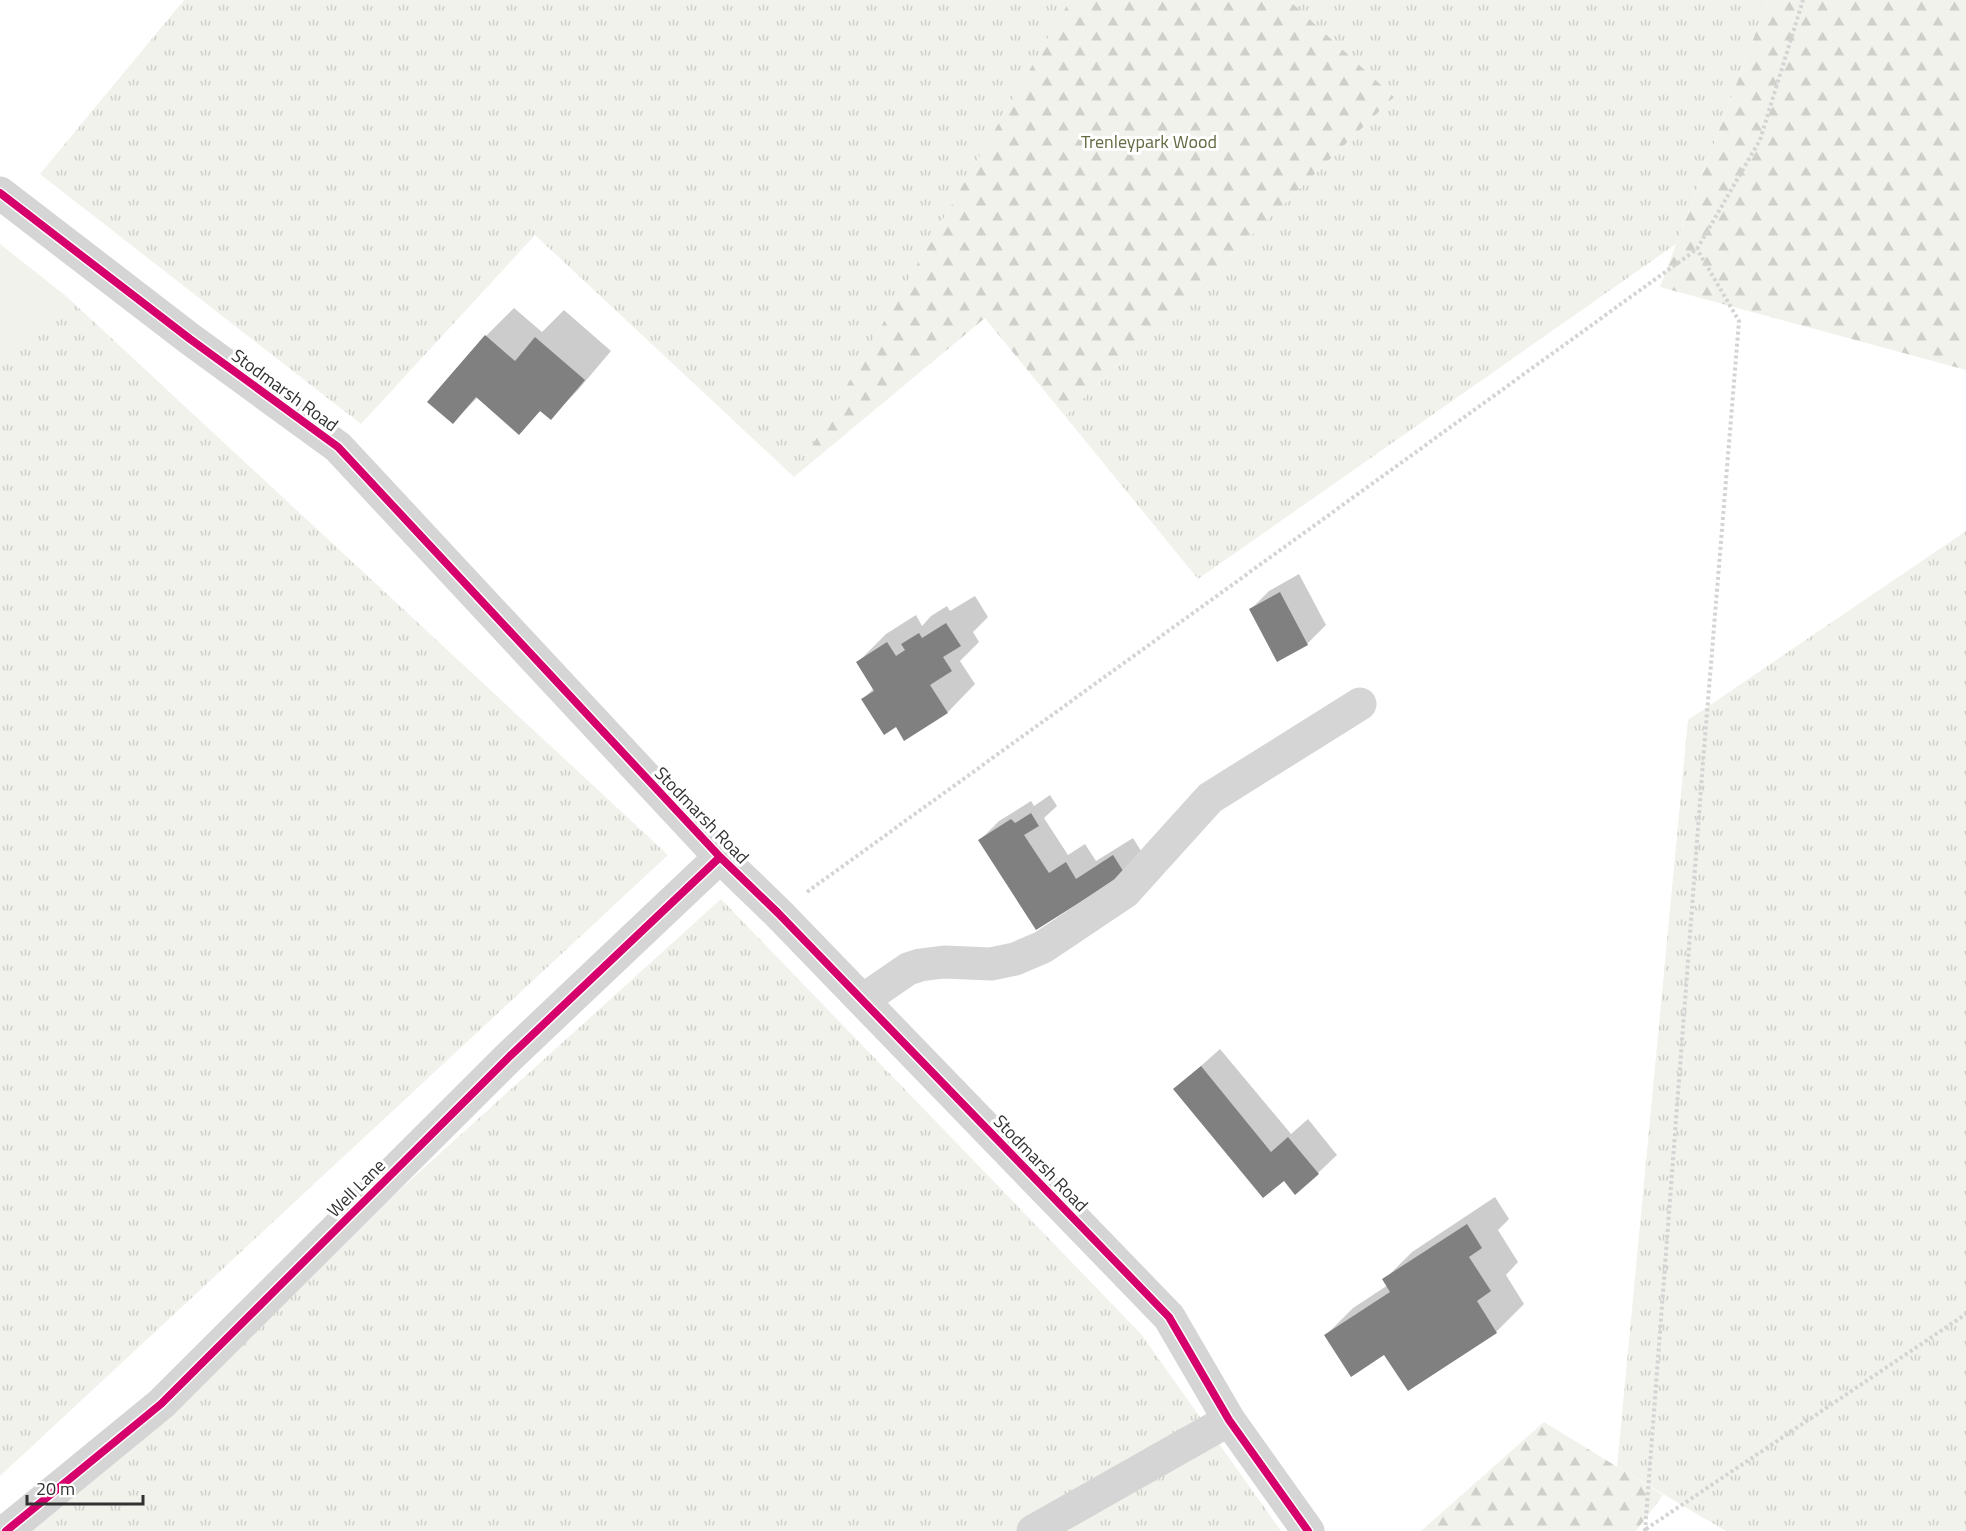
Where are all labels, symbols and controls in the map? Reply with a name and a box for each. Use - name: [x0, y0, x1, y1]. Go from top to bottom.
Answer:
- park label: Trenleypark Wood: [1081, 128, 1217, 155]
- street label: Stodmarsh Road: [226, 342, 344, 438]
- street label: Stodmarsh Road: [648, 760, 756, 870]
- street label: Stodmarsh Road: [987, 1108, 1095, 1218]
- street label: Well Lane: [321, 1153, 391, 1223]
- scale bar: [27, 1468, 142, 1506]
- text: 20 m: [36, 1475, 75, 1502]

